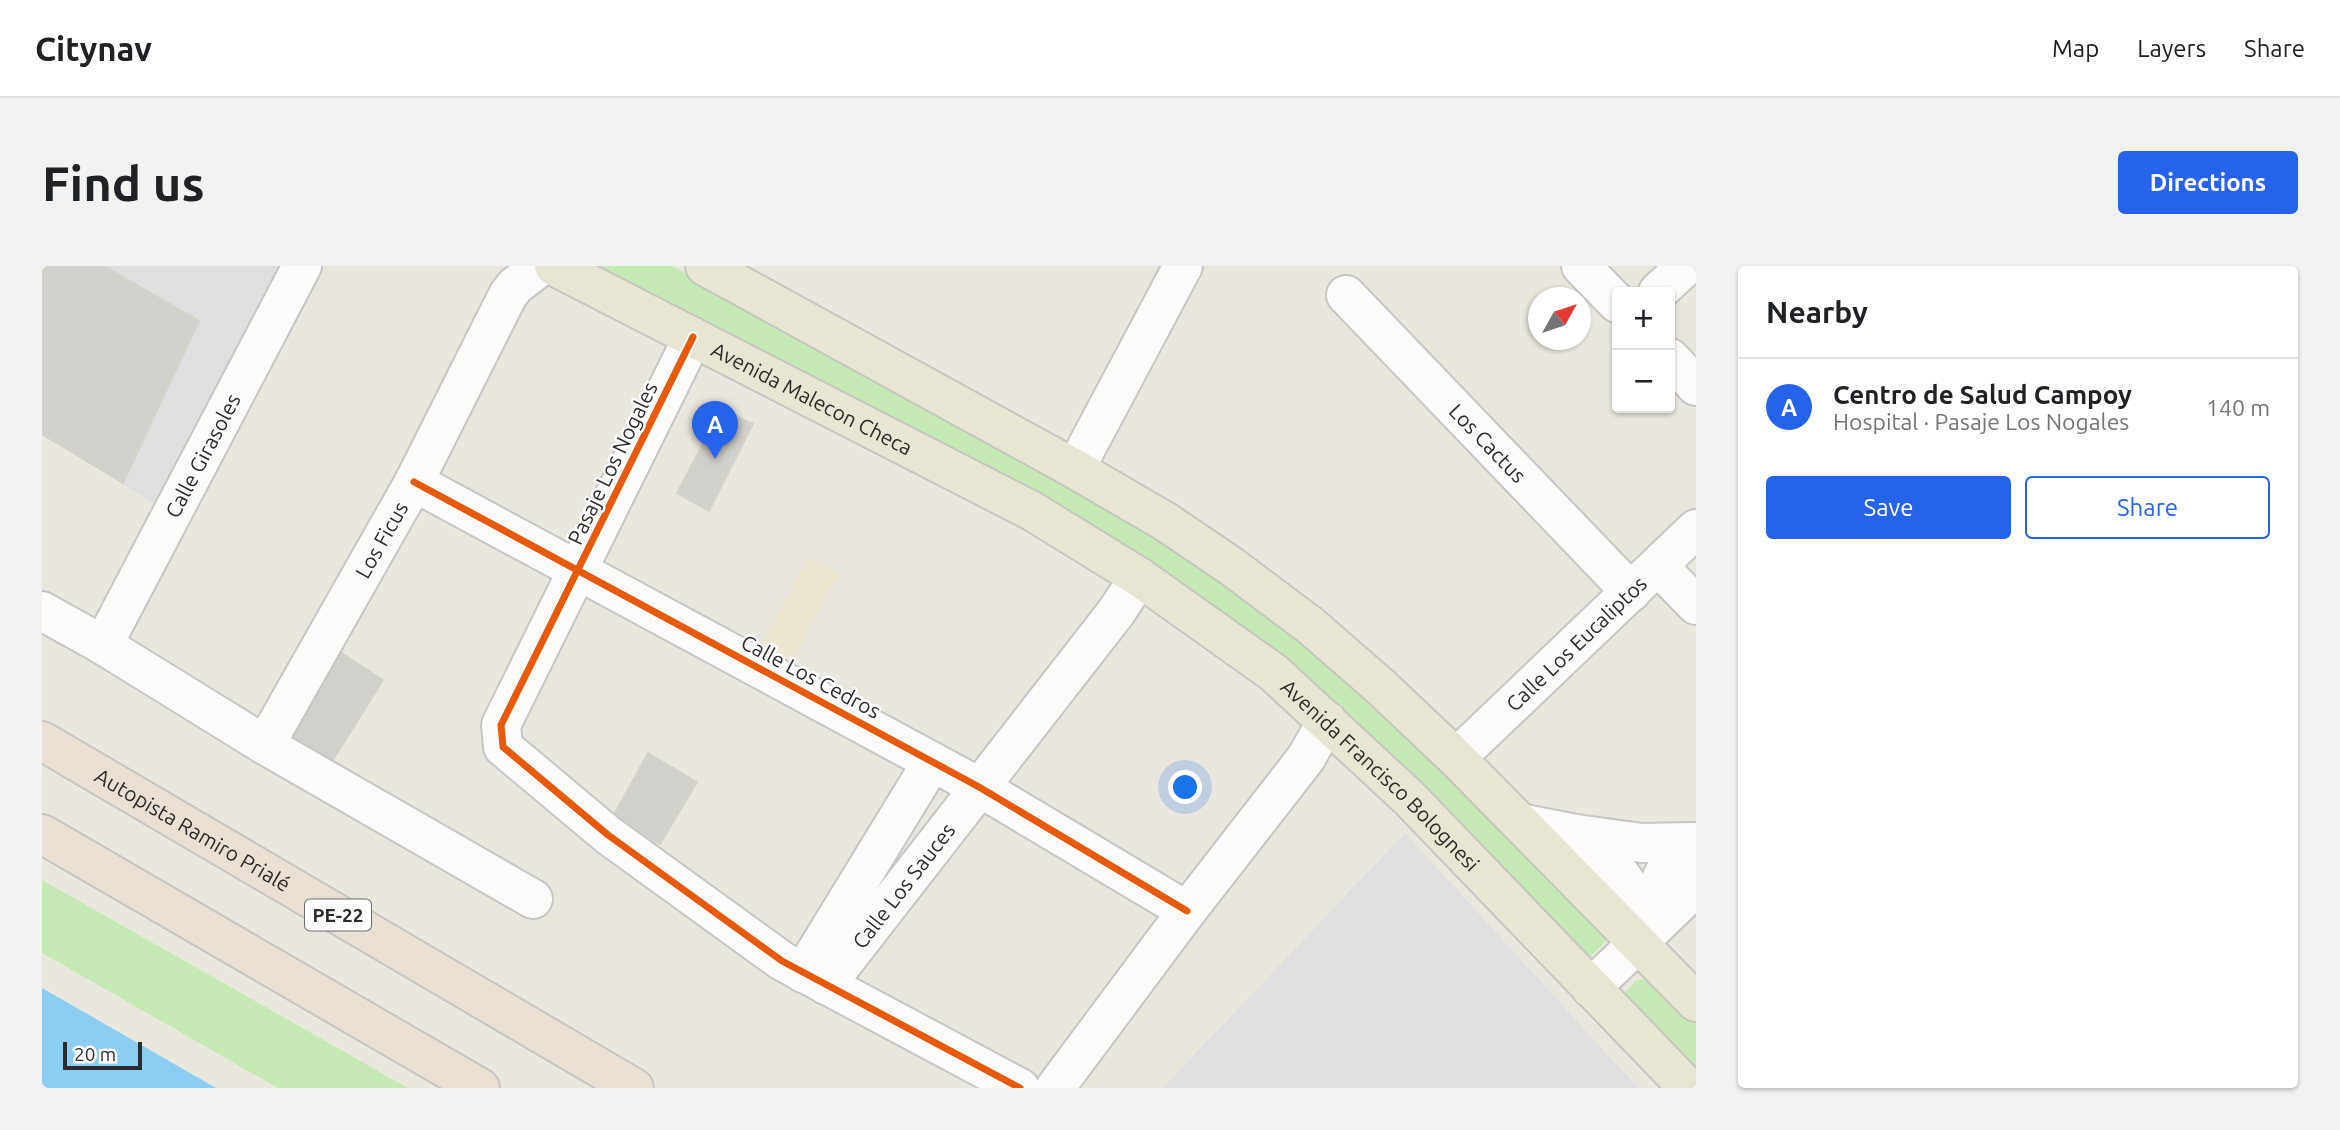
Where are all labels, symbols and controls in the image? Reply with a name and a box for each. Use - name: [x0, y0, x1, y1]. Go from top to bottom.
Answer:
- text: Citynav: [35, 30, 152, 67]
- text: Map: [2052, 35, 2099, 62]
- text: Layers: [2137, 35, 2206, 62]
- text: Share: [2244, 35, 2305, 62]
- button: Directions: [2118, 151, 2298, 214]
- text: Find us: [42, 155, 205, 210]
- north arrow: [1528, 287, 1591, 350]
- map controls: [1612, 287, 1675, 413]
- button: +: [1612, 287, 1675, 350]
- text: Nearby: [1766, 295, 1868, 329]
- street label: Avenida Malecon Checa: [707, 336, 917, 460]
- button: −: [1612, 350, 1675, 413]
- street label: Pasaje Los Nogales: [562, 378, 662, 548]
- text: Centro de Salud Campoy: [1833, 380, 2132, 409]
- street label: Calle Girasoles: [160, 389, 245, 522]
- text: A: [1781, 395, 1797, 420]
- text: 140 m: [2206, 395, 2270, 420]
- street label: Los Cactus: [1445, 399, 1531, 487]
- pin: A: [692, 401, 738, 459]
- text: Hospital · Pasaje Los Nogales: [1833, 409, 2129, 434]
- button: Save: [1766, 476, 2011, 539]
- button: Share: [2025, 476, 2270, 539]
- street label: Los Ficus: [350, 497, 412, 582]
- street label: Calle Los Eucaliptos: [1501, 571, 1651, 716]
- street label: Calle Los Cedros: [737, 629, 885, 723]
- street label: Avenida Francisco Bolognesi: [1277, 674, 1485, 876]
- street label: Autopista Ramiro Prialé: [91, 763, 295, 896]
- your location: [1168, 770, 1202, 804]
- street label: Calle Los Sauces: [847, 818, 960, 953]
- road number: PE-22: [305, 900, 371, 930]
- scale bar: [63, 1039, 142, 1071]
- text: 20 m: [74, 1043, 116, 1065]

